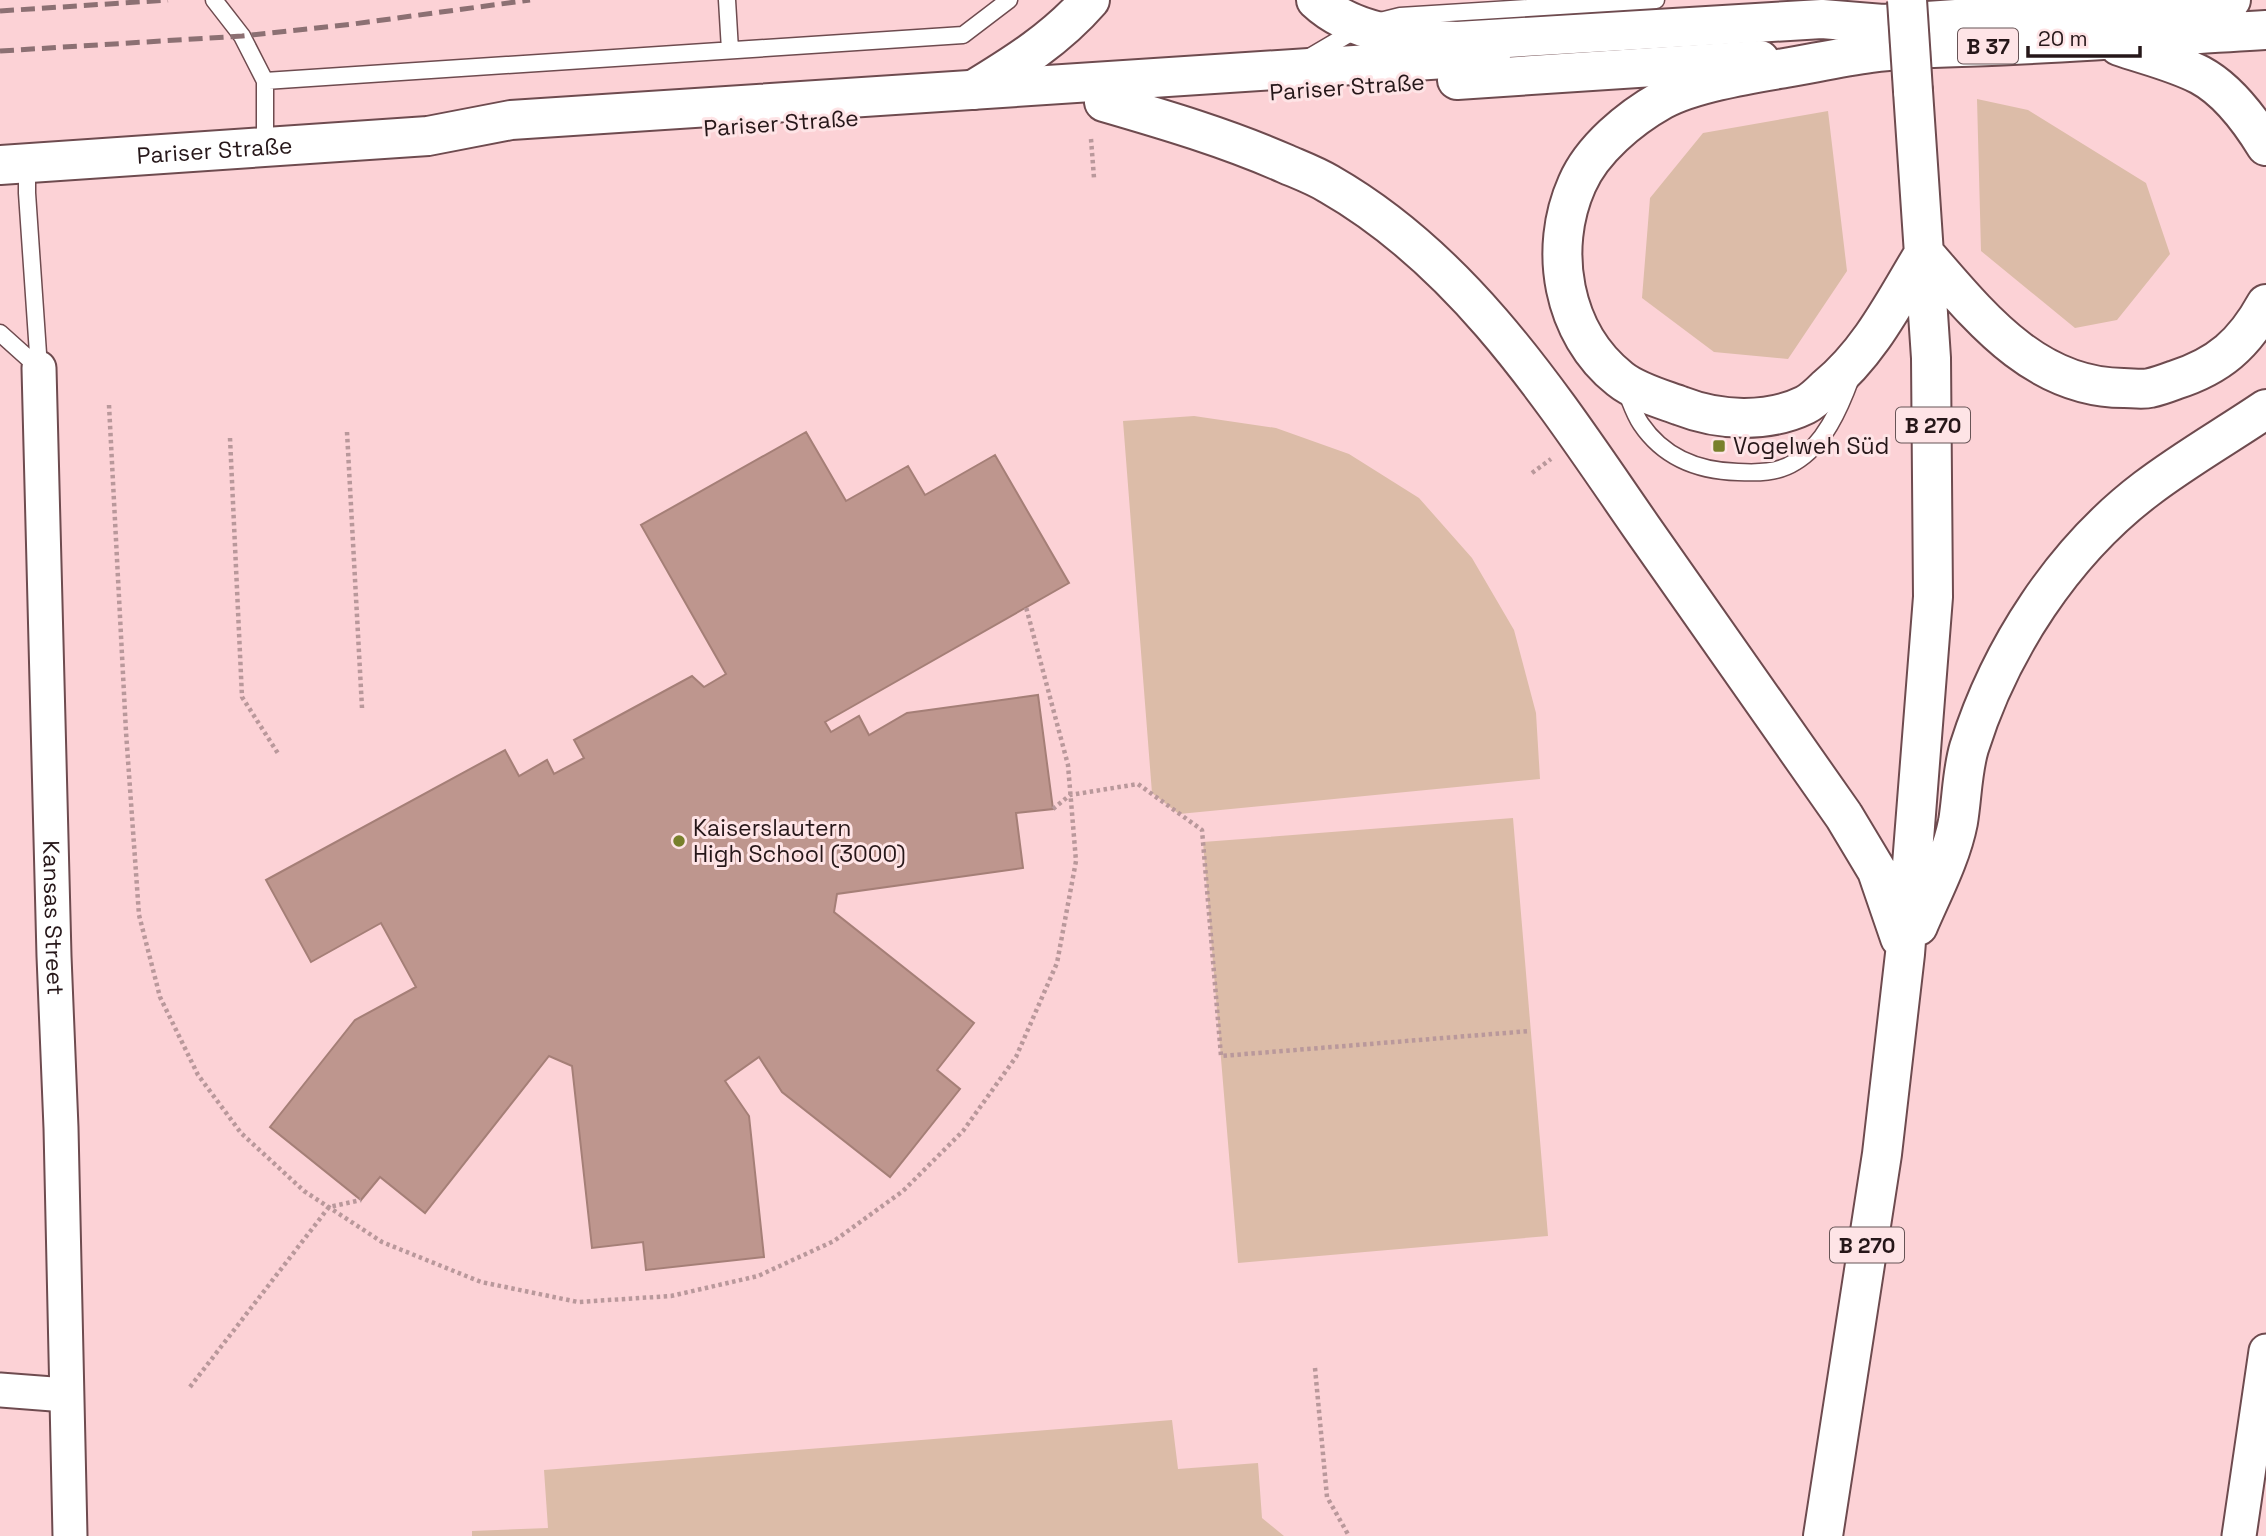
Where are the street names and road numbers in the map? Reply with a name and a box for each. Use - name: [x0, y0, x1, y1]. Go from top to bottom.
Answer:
- road number: B 37: [1958, 28, 2018, 64]
- street label: Pariser Straße: [1268, 67, 1426, 107]
- street label: Pariser Straße: [702, 103, 860, 143]
- street label: Pariser Straße: [136, 130, 293, 171]
- road number: B 270: [1896, 408, 1970, 442]
- street label: Kansas Street: [36, 840, 71, 996]
- road number: B 270: [1830, 1228, 1904, 1262]

